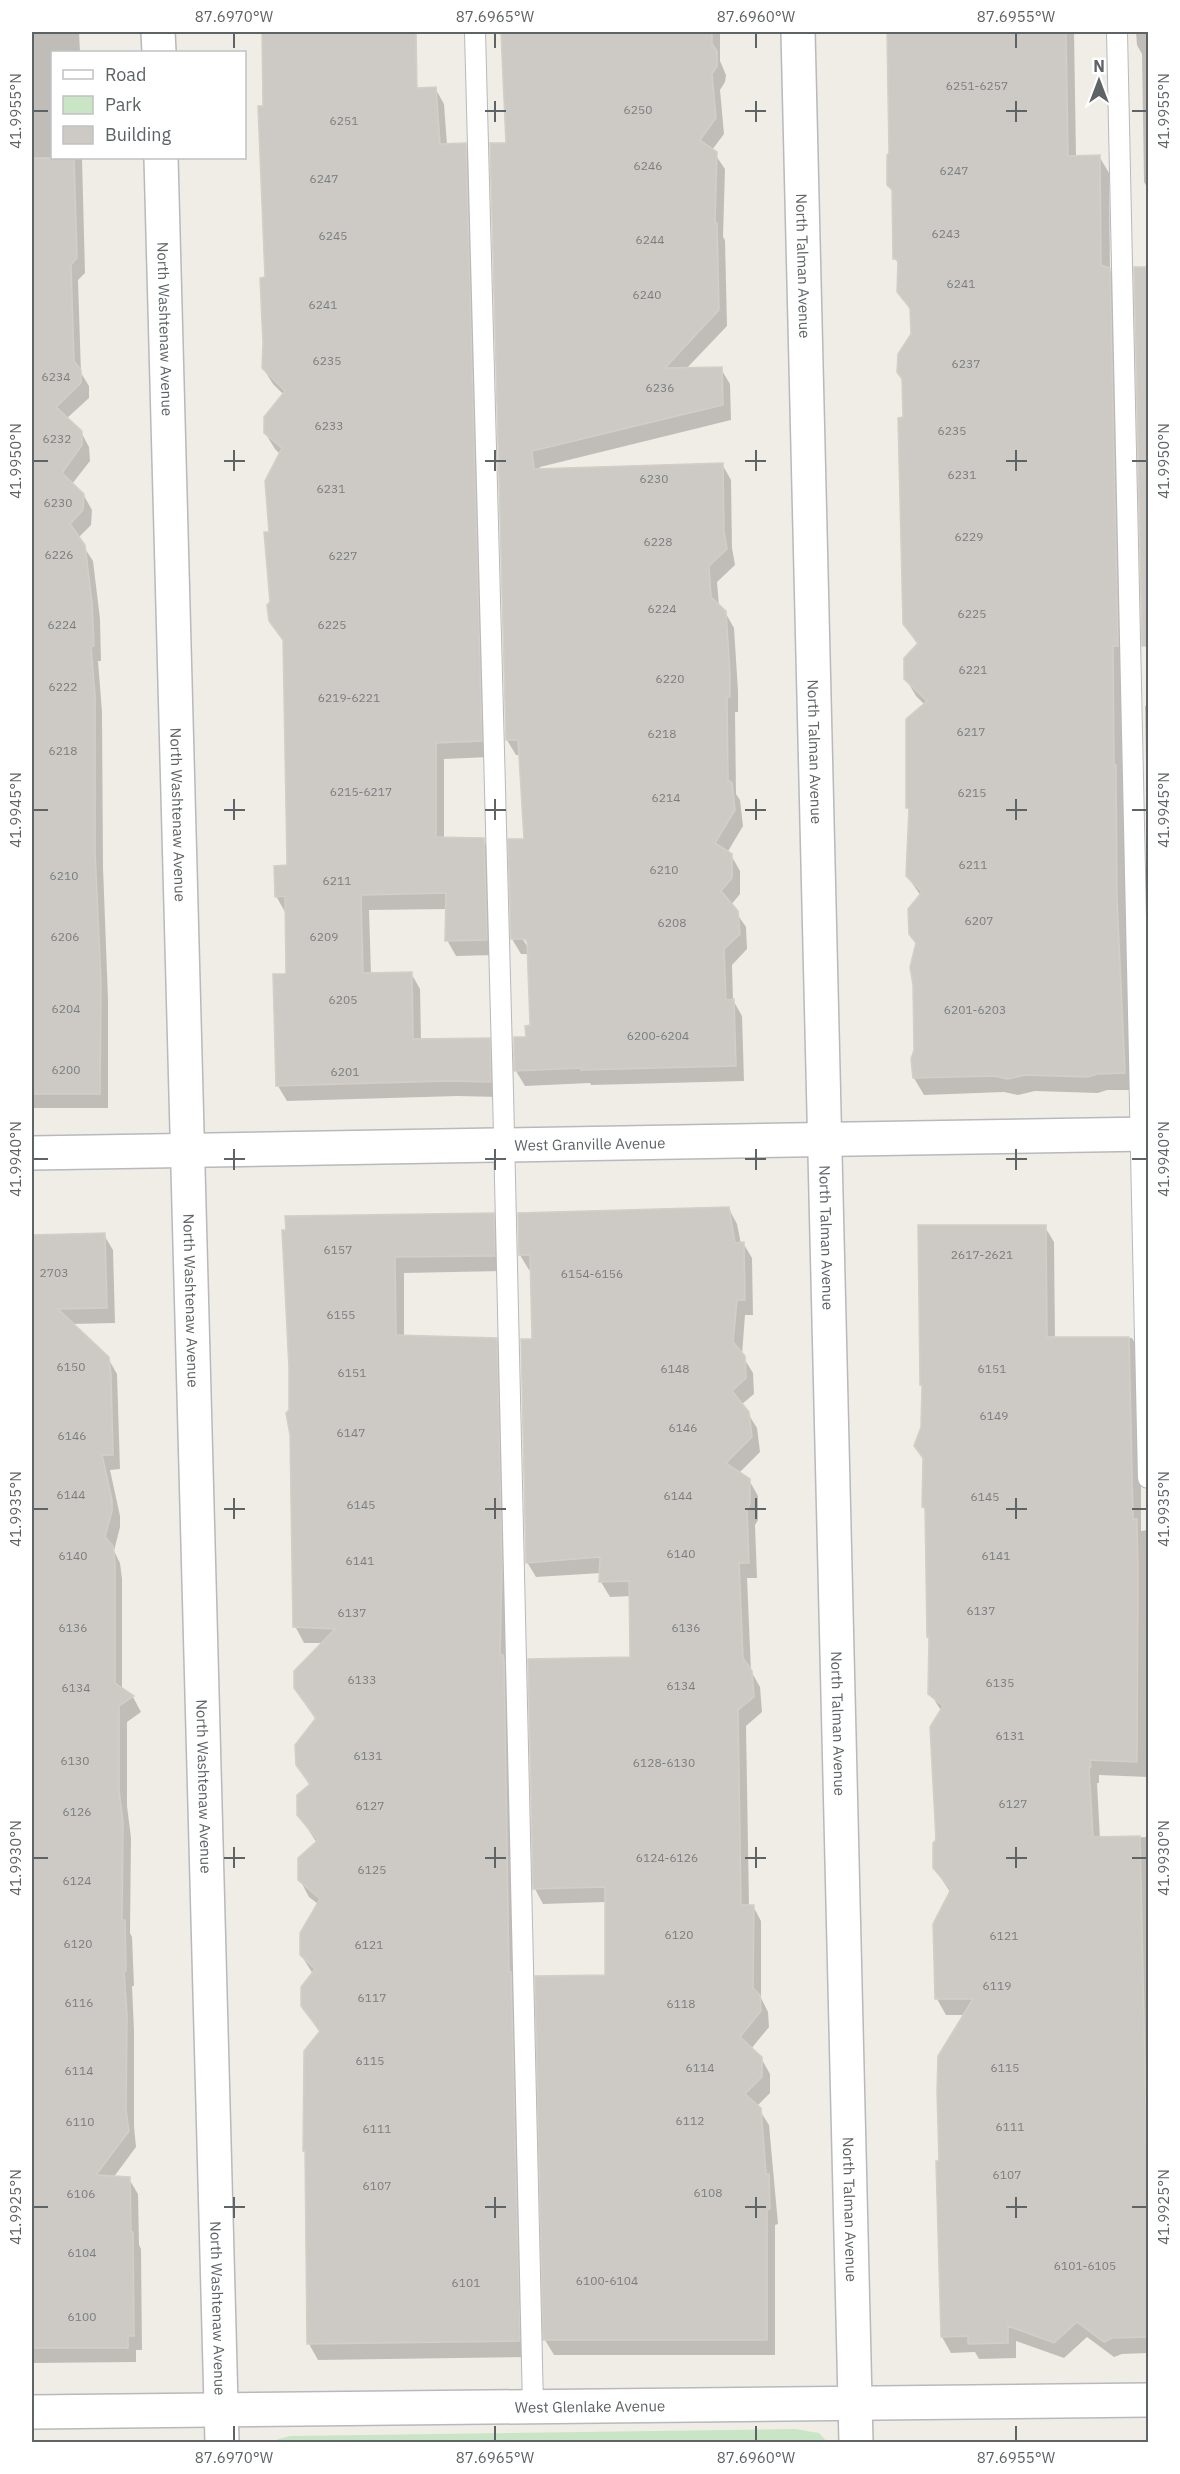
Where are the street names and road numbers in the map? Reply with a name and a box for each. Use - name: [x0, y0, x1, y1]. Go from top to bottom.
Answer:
- street label: North Talman Avenue: [792, 193, 815, 339]
- street label: North Washtenaw Avenue: [154, 242, 177, 416]
- street label: North Talman Avenue: [804, 679, 827, 824]
- street label: North Washtenaw Avenue: [167, 727, 190, 902]
- street label: West Granville Avenue: [514, 1133, 666, 1154]
- street label: North Talman Avenue: [816, 1165, 838, 1310]
- street label: North Washtenaw Avenue: [180, 1213, 203, 1388]
- street label: North Talman Avenue: [827, 1651, 850, 1796]
- street label: North Washtenaw Avenue: [193, 1699, 216, 1874]
- street label: North Talman Avenue: [839, 2137, 862, 2282]
- street label: North Washtenaw Avenue: [207, 2221, 230, 2396]
- street label: West Glenlake Avenue: [515, 2396, 665, 2416]

